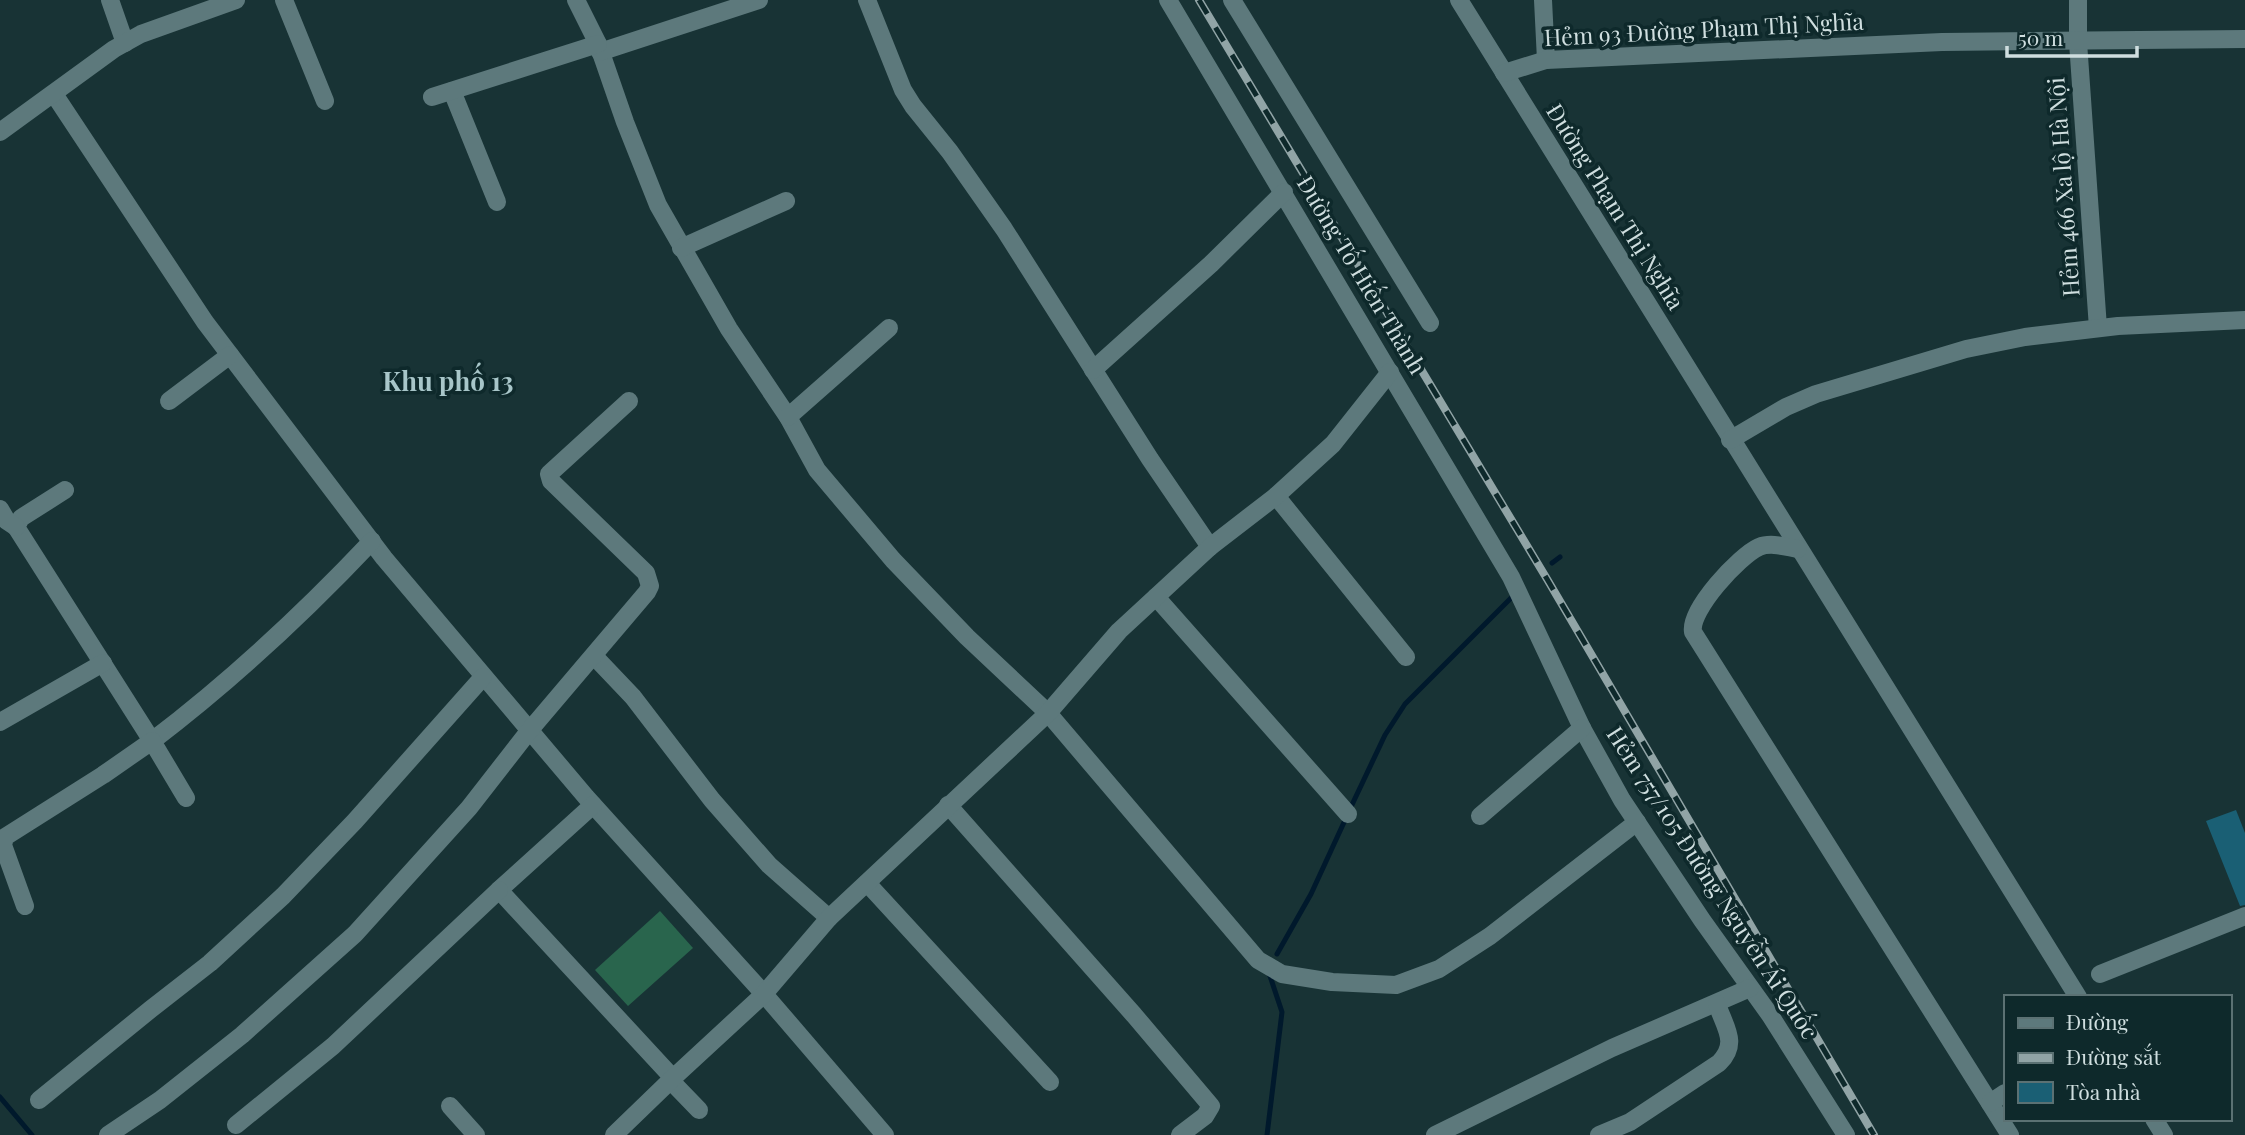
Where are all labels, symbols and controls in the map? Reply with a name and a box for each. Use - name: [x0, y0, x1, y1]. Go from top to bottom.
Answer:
- street label: Hẻm 93 Đường Phạm Thị Nghĩa: [1543, 5, 1865, 52]
- scale bar: [2007, 14, 2136, 58]
- text: 50 m: [2018, 23, 2064, 51]
- street label: Hẻm 466 Xa lộ Hà Nội: [2039, 76, 2086, 298]
- street label: Đường Phạm Thị Nghĩa: [1540, 97, 1693, 316]
- street label: Đường Tố Hiến Thành: [1291, 169, 1434, 380]
- district label: Khu phố 13: [383, 362, 513, 398]
- street label: Hẻm 757/105 Đường Nguyễn Ái Quốc: [1600, 720, 1826, 1044]
- legend: [2004, 995, 2231, 1121]
- text: Đường: [2066, 1007, 2128, 1035]
- text: Đường sắt: [2066, 1042, 2161, 1070]
- text: Tòa nhà: [2066, 1077, 2141, 1105]

